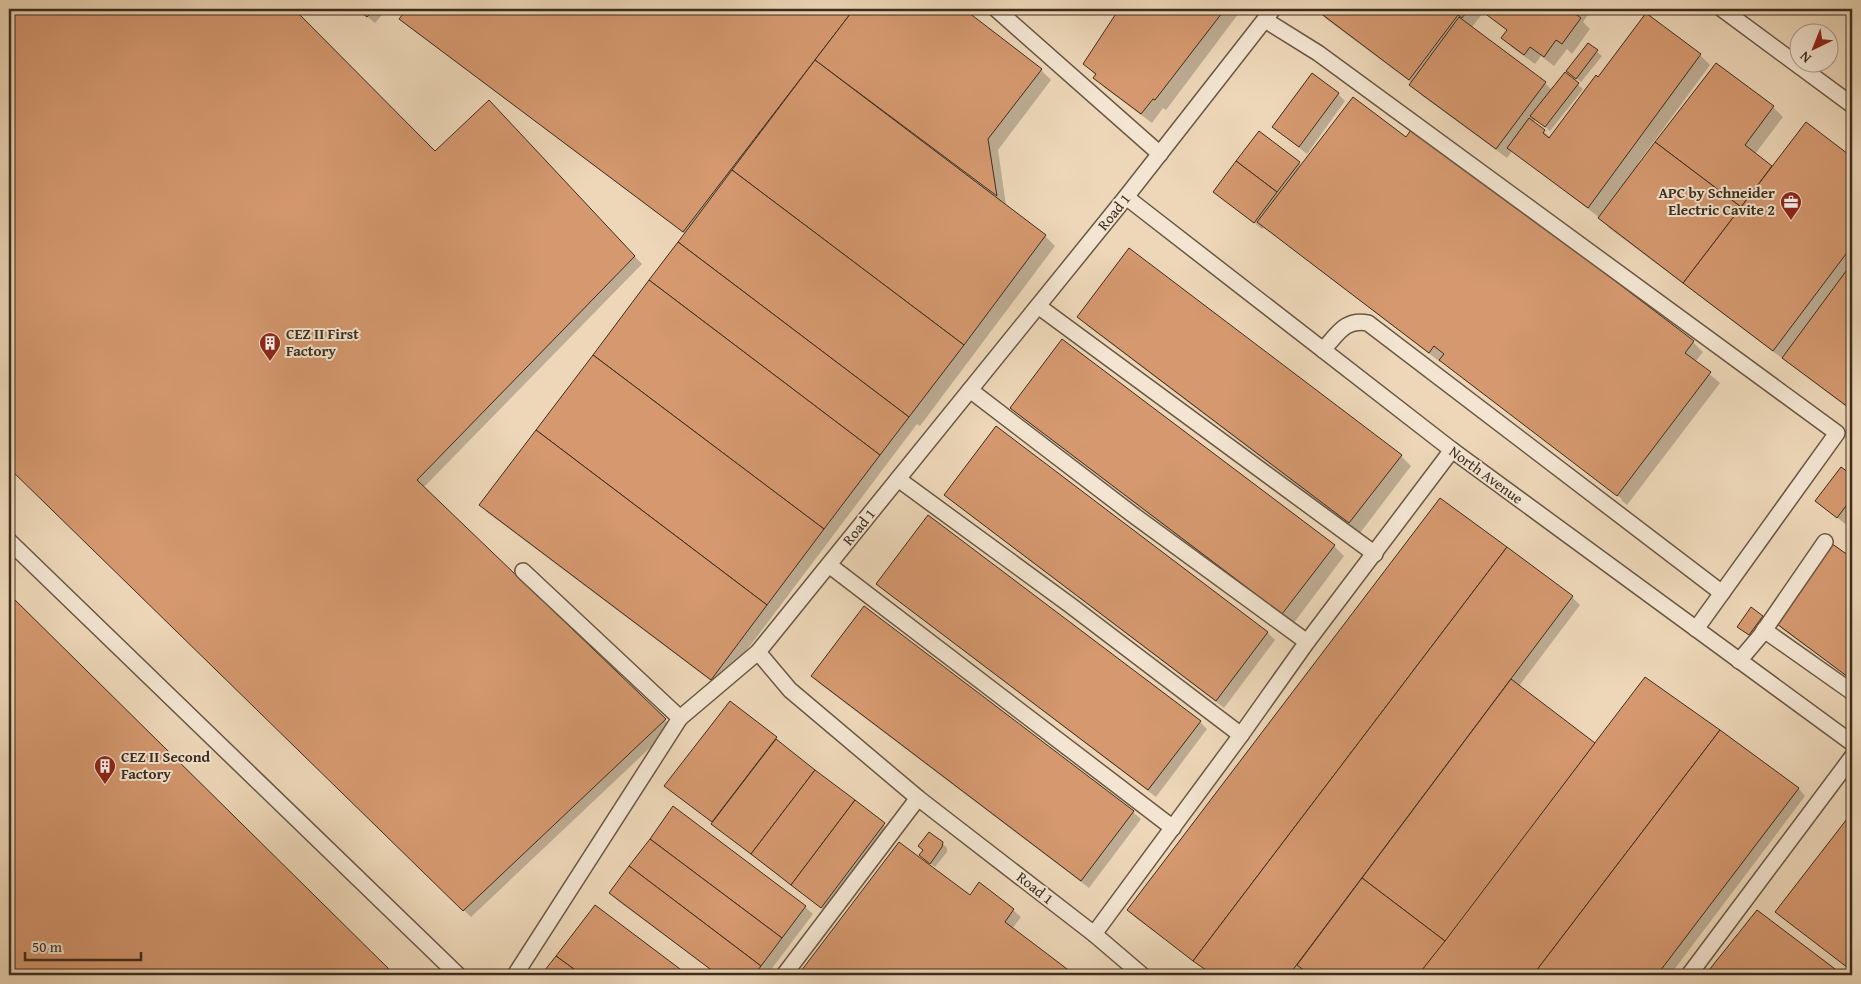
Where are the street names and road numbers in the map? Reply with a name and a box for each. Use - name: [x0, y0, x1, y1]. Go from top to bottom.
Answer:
- street label: Road 1: [1092, 189, 1135, 235]
- street label: North Avenue: [1445, 441, 1528, 509]
- street label: Road 1: [837, 504, 880, 550]
- street label: Road 1: [1012, 866, 1058, 909]

